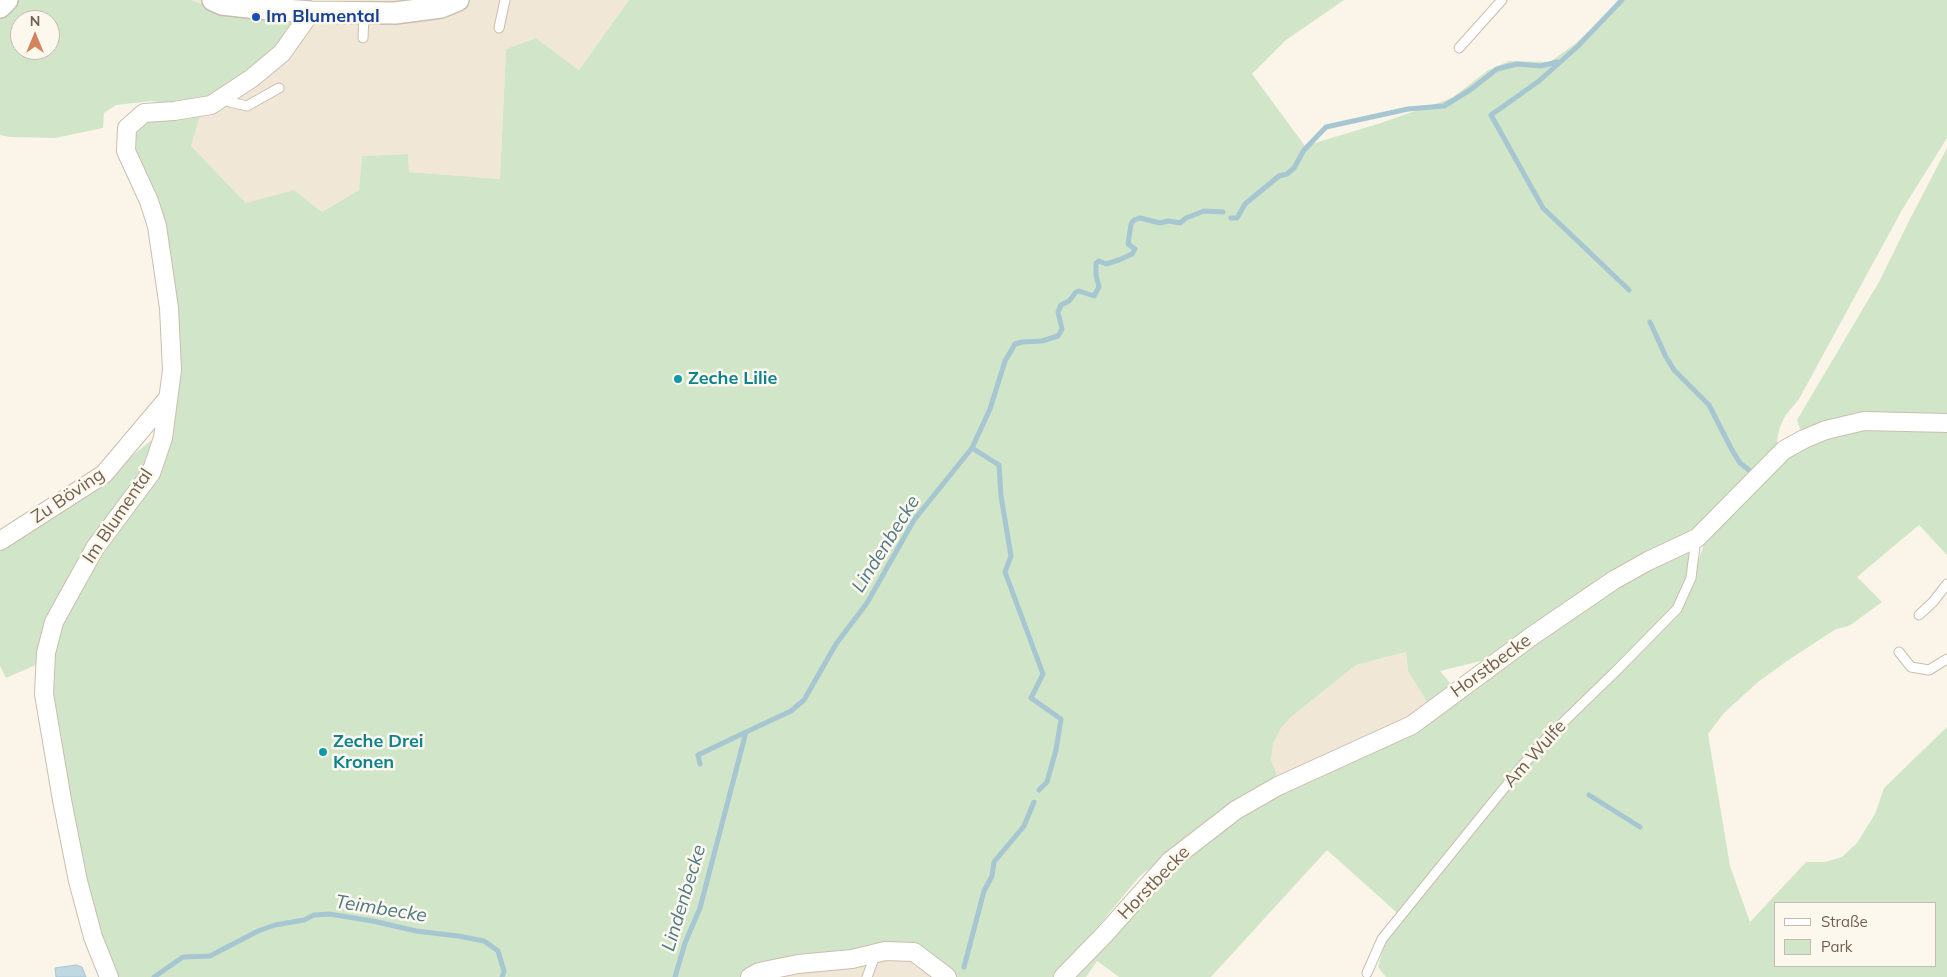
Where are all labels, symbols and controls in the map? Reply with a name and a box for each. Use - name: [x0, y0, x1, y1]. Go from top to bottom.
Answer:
- place label: Im Blumental: [266, 6, 380, 28]
- north arrow: [10, 10, 60, 60]
- marker: Im Blumental: [250, 11, 262, 23]
- text: N: [30, 12, 40, 30]
- place label: Zeche Lilie: [688, 368, 777, 390]
- marker: Zeche Lilie: [672, 373, 684, 385]
- street label: Zu Böving: [27, 464, 109, 528]
- street label: Im Blumental: [78, 465, 158, 567]
- water label: Lindenbecke: [847, 491, 925, 597]
- street label: Horstbecke: [1447, 630, 1535, 702]
- street label: Am Wulfe: [1499, 716, 1571, 792]
- place label: Zeche Drei Kronen: [333, 731, 423, 774]
- marker: Zeche Drei Kronen: [317, 746, 329, 758]
- water label: Lindenbecke: [657, 842, 711, 954]
- street label: Horstbecke: [1114, 842, 1194, 924]
- water label: Teimbecke: [333, 890, 429, 928]
- legend: [1774, 902, 1937, 967]
- text: Straße: [1821, 912, 1868, 931]
- text: Park: [1821, 937, 1853, 956]

